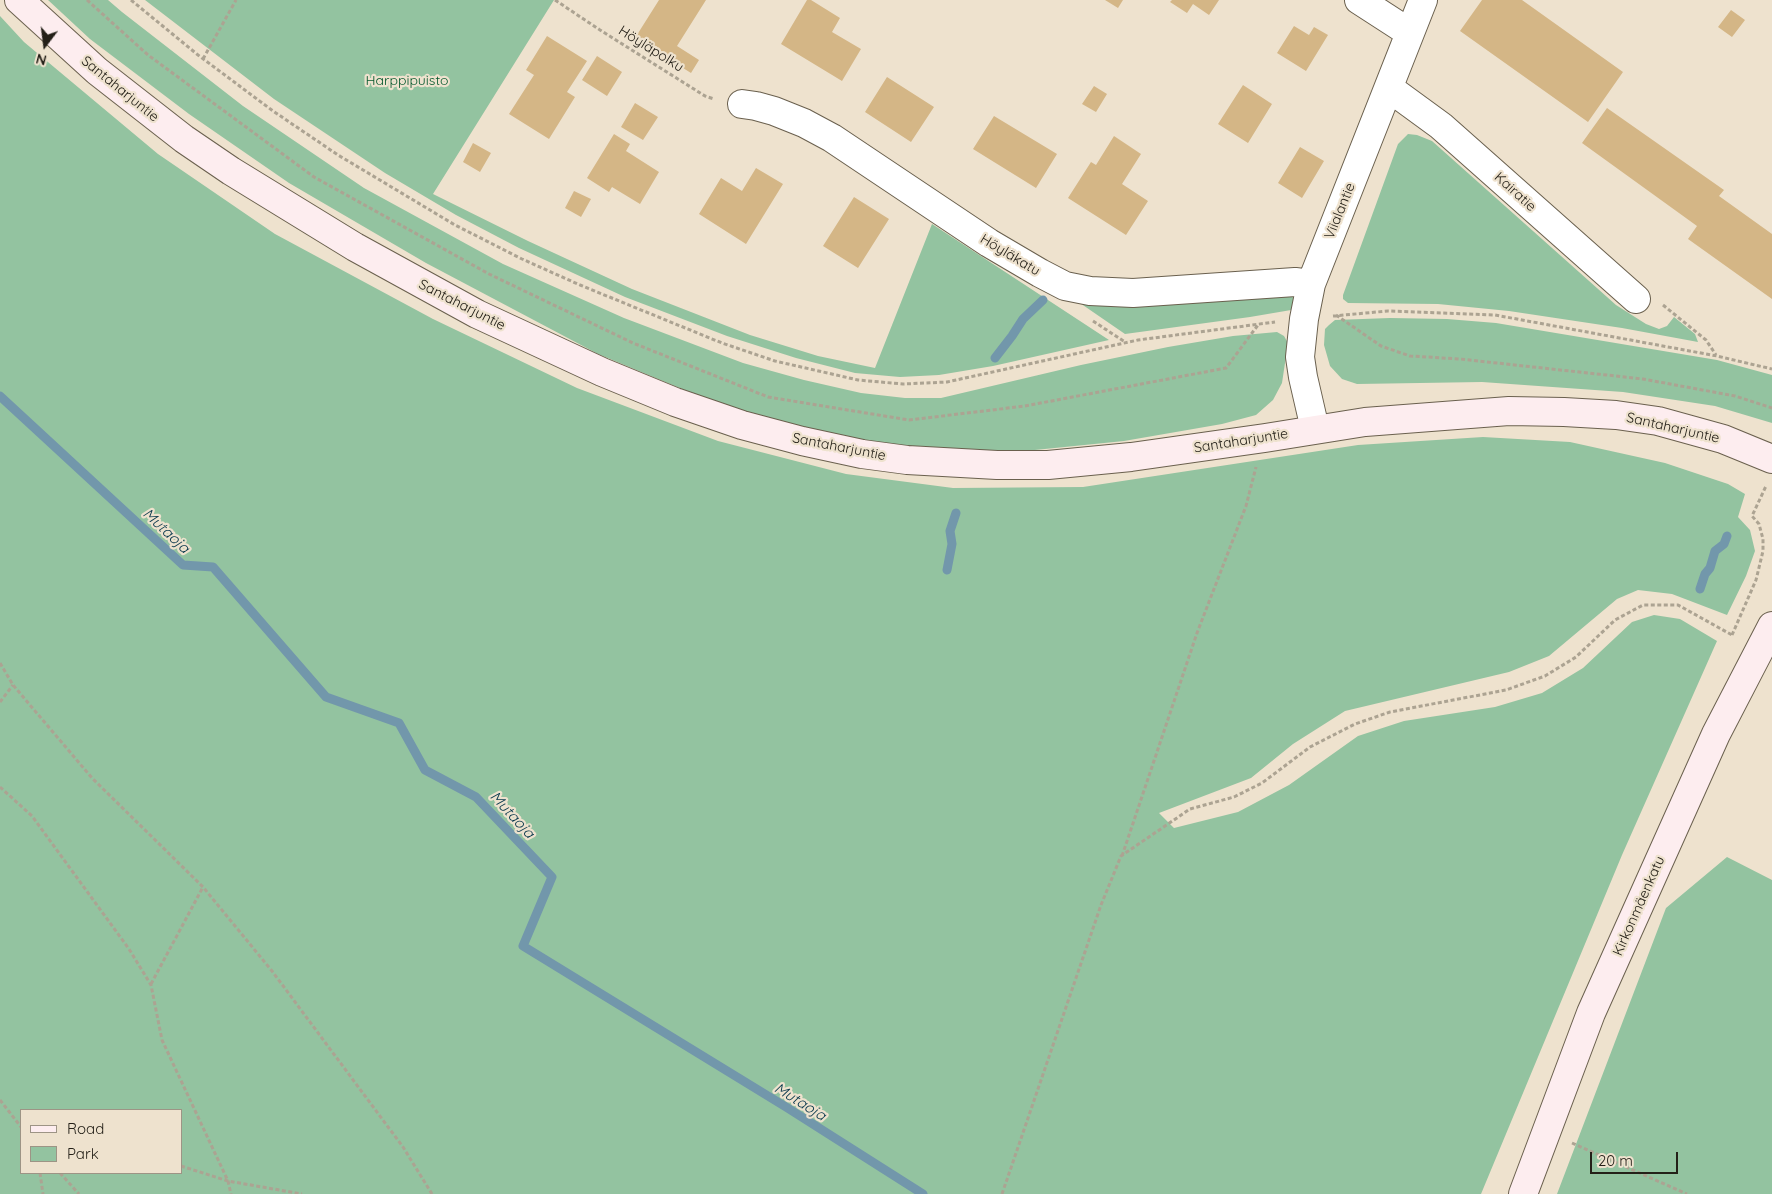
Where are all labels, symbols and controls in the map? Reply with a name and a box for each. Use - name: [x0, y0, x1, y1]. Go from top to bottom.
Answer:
- north arrow: [20, 20, 70, 70]
- street label: Höyläpolku: [615, 22, 687, 76]
- text: N: [34, 49, 48, 70]
- street label: Santaharjuntie: [78, 53, 162, 125]
- park label: Harppipuisto: [365, 73, 449, 89]
- street label: Kairatie: [1491, 169, 1539, 215]
- street label: Viialantie: [1321, 180, 1359, 242]
- street label: Höyläkatu: [977, 231, 1043, 279]
- street label: Santaharjuntie: [416, 276, 508, 334]
- street label: Santaharjuntie: [1625, 409, 1721, 447]
- street label: Santaharjuntie: [1193, 425, 1289, 457]
- street label: Santaharjuntie: [791, 430, 887, 464]
- water label: Mutaoja: [139, 505, 193, 557]
- water label: Mutaoja: [486, 788, 538, 842]
- street label: Kirkonmäenkatu: [1609, 854, 1669, 958]
- water label: Mutaoja: [771, 1079, 829, 1125]
- legend: [20, 1109, 182, 1174]
- text: Road: [67, 1119, 104, 1138]
- scale bar: [1592, 1142, 1680, 1174]
- text: Park: [67, 1144, 99, 1163]
- text: 20 m: [1598, 1151, 1633, 1170]

